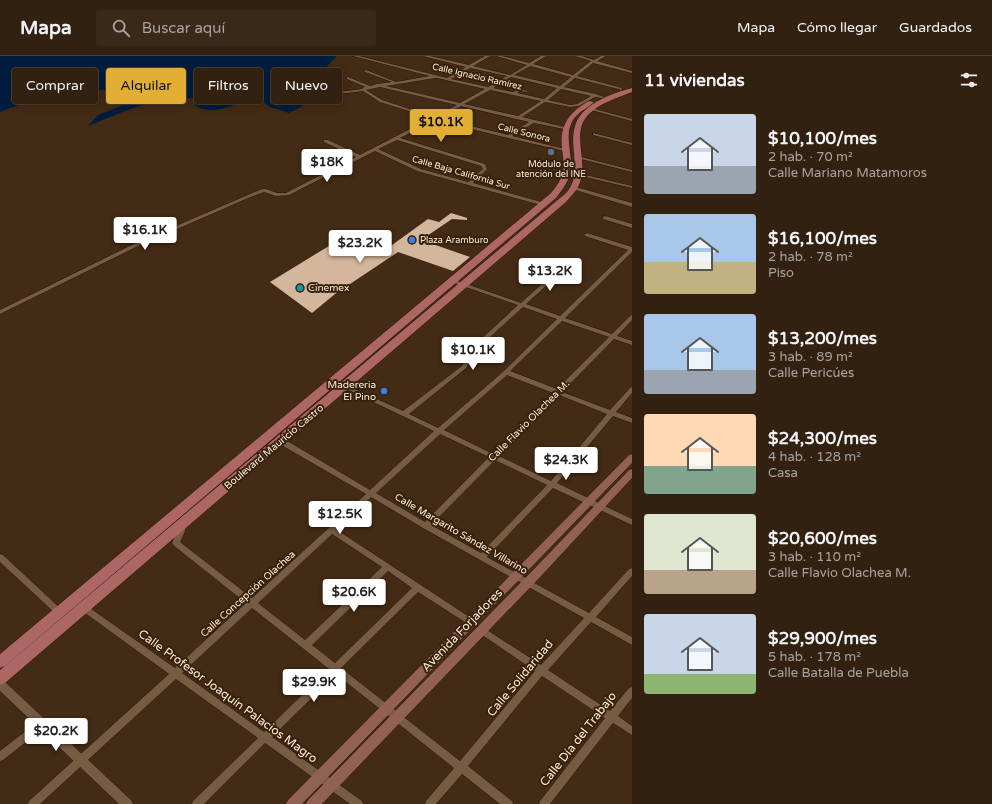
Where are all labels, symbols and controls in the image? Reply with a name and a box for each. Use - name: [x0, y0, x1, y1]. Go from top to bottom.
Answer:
- search box: [96, 10, 376, 46]
- text: Mapa: [20, 17, 72, 39]
- icon: search: [110, 17, 132, 39]
- text: Buscar aquí: [142, 19, 225, 37]
- text: Mapa: [737, 19, 775, 36]
- text: Cómo llegar: [797, 19, 877, 36]
- text: Guardados: [899, 19, 972, 36]
- street label: Calle Ignacio Ramírez: [431, 61, 523, 93]
- chip: Comprar: [12, 68, 98, 104]
- chip: Alquilar: [106, 68, 186, 104]
- chip: Filtros: [194, 68, 263, 104]
- chip: Nuevo: [271, 68, 342, 104]
- icon: filters: [958, 69, 980, 91]
- text: 11 viviendas: [644, 70, 745, 91]
- pin: $10.1K: [408, 109, 474, 143]
- text: $10.1K: [419, 114, 463, 130]
- street label: Calle Sonora: [497, 121, 551, 145]
- text: $10,100/mes: [768, 128, 877, 149]
- icon: home: [676, 130, 724, 178]
- marker: Módulo de atención del INE: [546, 147, 556, 157]
- pin: $18K: [303, 149, 351, 183]
- text: 2 hab. · 70 m²: [768, 149, 853, 165]
- text: $18K: [310, 154, 344, 170]
- street label: Calle Baja California Sur: [411, 154, 512, 192]
- place label: Módulo de atención del INE: [516, 159, 586, 180]
- text: Calle Mariano Matamoros: [768, 165, 927, 181]
- pin: $16.1K: [112, 217, 178, 251]
- text: $16.1K: [123, 222, 167, 238]
- text: $16,100/mes: [768, 228, 877, 249]
- pin: $23.2K: [327, 230, 393, 264]
- icon: home: [676, 230, 724, 278]
- text: $23.2K: [338, 235, 382, 251]
- marker: Plaza Aramburo: [407, 235, 417, 245]
- place label: Plaza Aramburo: [420, 235, 489, 246]
- text: 2 hab. · 78 m²: [768, 249, 853, 265]
- pin: $13.2K: [517, 258, 583, 292]
- text: $13.2K: [528, 263, 572, 279]
- text: Piso: [768, 265, 794, 281]
- place label: Cinemex: [308, 282, 349, 294]
- marker: Cinemex: [295, 283, 305, 293]
- text: $13,200/mes: [768, 328, 877, 349]
- icon: home: [676, 330, 724, 378]
- pin: $10.1K: [440, 337, 506, 371]
- text: $10.1K: [451, 342, 495, 358]
- text: 3 hab. · 89 m²: [768, 349, 853, 365]
- text: Calle Pericúes: [768, 365, 854, 381]
- street label: Calle Flavio Olachea M.: [486, 378, 572, 464]
- place label: Madereria El Pino: [327, 379, 376, 403]
- marker: Madereria El Pino: [379, 386, 389, 396]
- street label: Boulevard Mauricio Castro: [222, 402, 326, 492]
- text: $24,300/mes: [768, 428, 877, 449]
- icon: home: [676, 430, 724, 478]
- pin: $24.3K: [533, 447, 599, 481]
- text: 4 hab. · 128 m²: [768, 449, 861, 465]
- text: $24.3K: [544, 452, 588, 468]
- text: Casa: [768, 465, 798, 481]
- street label: Calle Margarito Sández Villarino: [392, 491, 530, 577]
- pin: $12.5K: [307, 501, 373, 535]
- text: $12.5K: [318, 506, 362, 522]
- text: $20,600/mes: [768, 528, 877, 549]
- icon: home: [676, 530, 724, 578]
- street label: Calle Concepción Olachea: [198, 548, 298, 640]
- text: 3 hab. · 110 m²: [768, 549, 861, 565]
- text: Calle Flavio Olachea M.: [768, 565, 911, 581]
- pin: $20.6K: [321, 579, 387, 613]
- text: $20.6K: [332, 584, 376, 600]
- street label: Avenida Forjadores: [419, 586, 505, 674]
- street label: Calle Profesor Joaquín Palacios Magro: [136, 626, 320, 766]
- text: $29,900/mes: [768, 628, 877, 649]
- icon: home: [676, 630, 724, 678]
- street label: Calle Solidaridad: [484, 637, 556, 719]
- text: 5 hab. · 178 m²: [768, 649, 861, 665]
- text: Calle Batalla de Puebla: [768, 665, 909, 681]
- pin: $29.9K: [281, 669, 347, 703]
- text: $29.9K: [292, 674, 336, 690]
- street label: Calle Día del Trabajo: [537, 689, 619, 789]
- pin: $20.2K: [23, 718, 89, 752]
- text: $20.2K: [34, 723, 78, 739]

